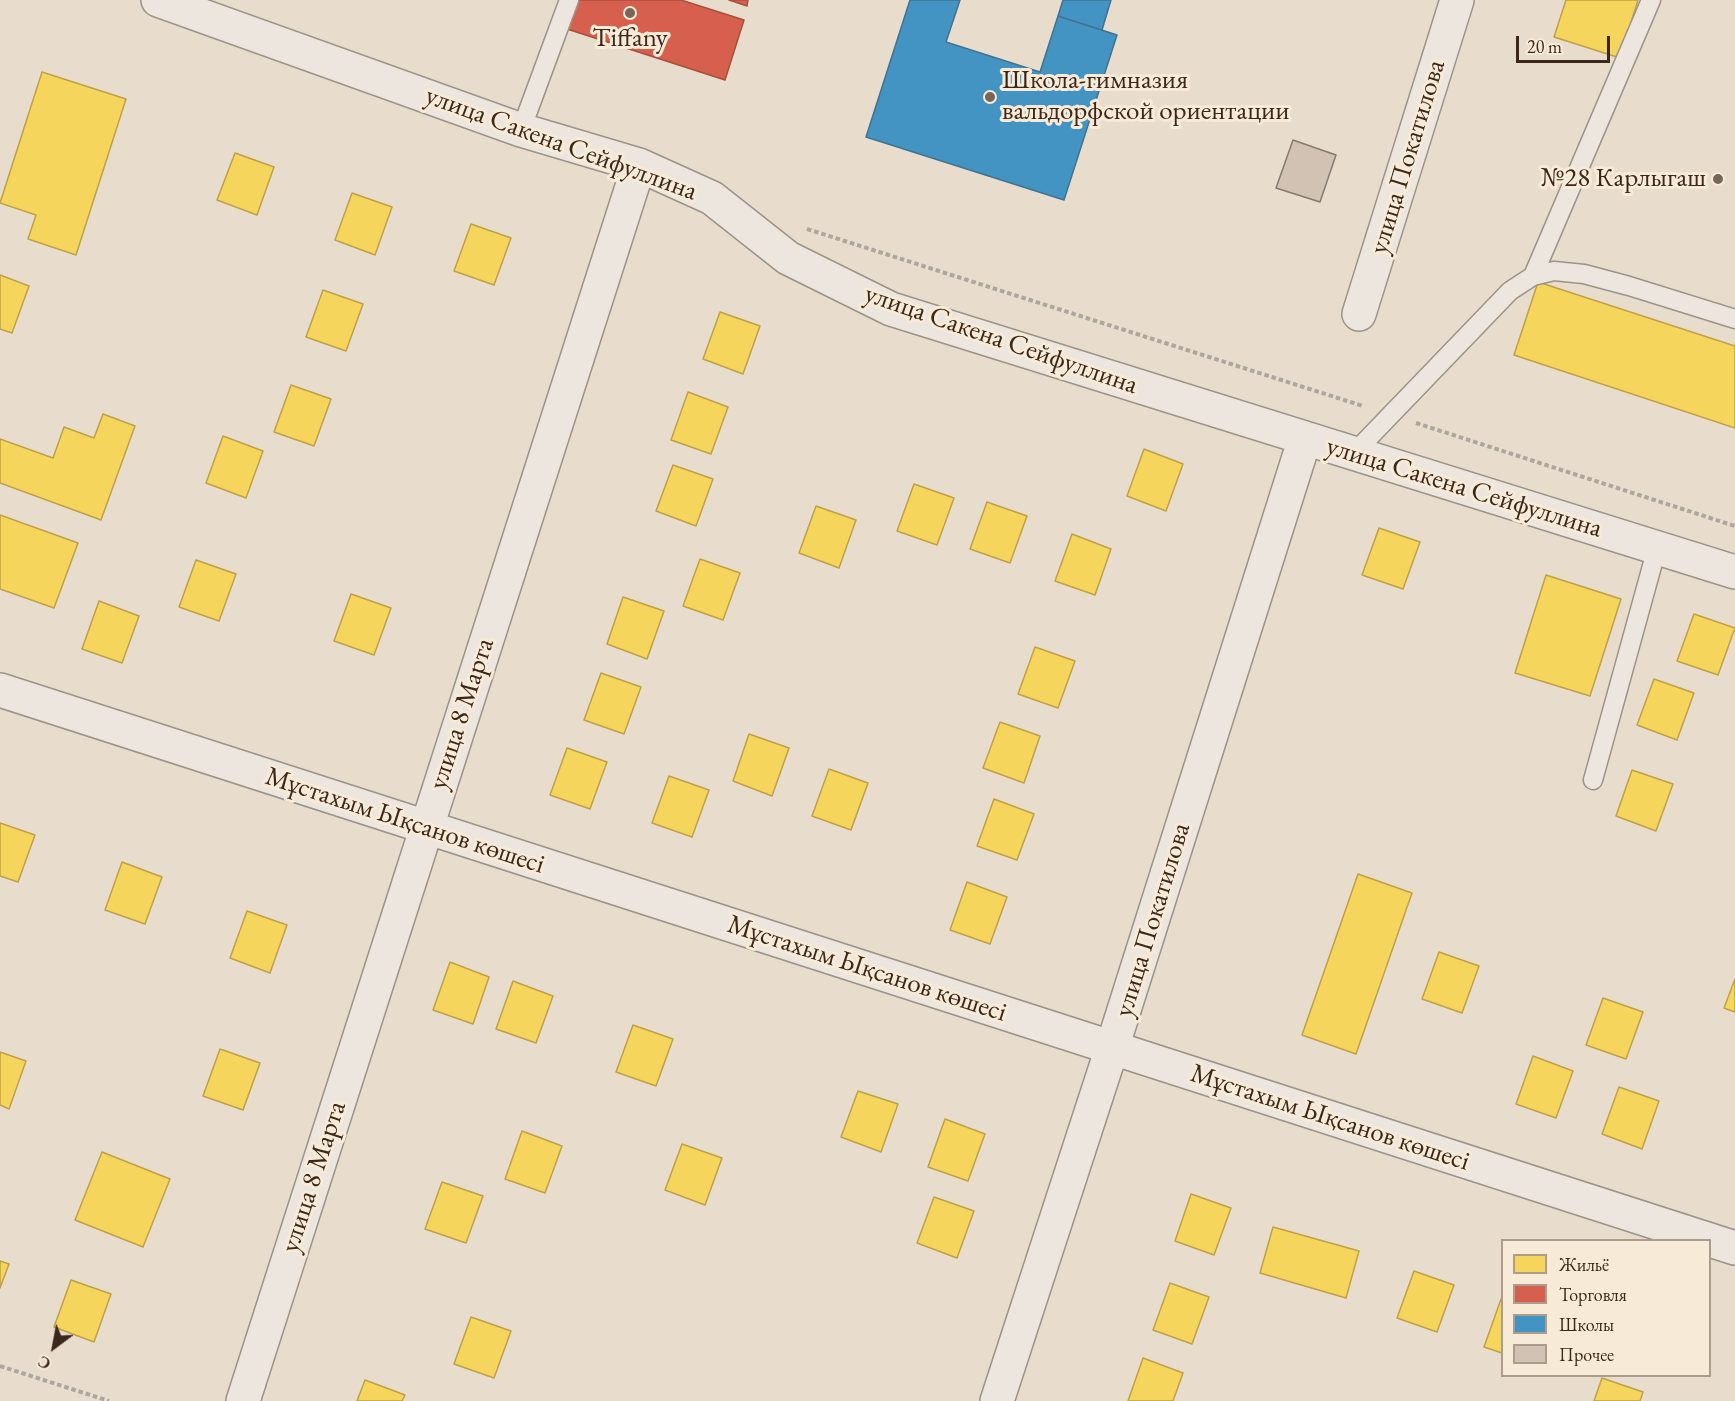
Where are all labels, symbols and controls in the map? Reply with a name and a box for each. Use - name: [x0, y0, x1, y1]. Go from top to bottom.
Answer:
- marker: Tiffany: [623, 6, 637, 20]
- place label: Tiffany: [592, 23, 668, 55]
- scale bar: [1519, 24, 1614, 62]
- text: 20 m: [1527, 35, 1562, 58]
- street label: улица Покатилова: [1363, 56, 1453, 258]
- place label: Школа-гимназия вальдорфской ориентации: [1002, 65, 1290, 128]
- street label: улица Сакена Сейфуллина: [421, 80, 701, 208]
- marker: Школа-гимназия вальдорфской ориентации: [983, 90, 997, 104]
- place label: №28 Карлыгаш: [1541, 163, 1706, 195]
- marker: №28 Карлыгаш: [1711, 172, 1725, 186]
- street label: улица Сакена Сейфуллина: [860, 278, 1142, 402]
- street label: улица Сакена Сейфуллина: [1322, 431, 1606, 545]
- street label: улица 8 Марта: [422, 634, 502, 794]
- street label: Мұстахым Ықсанов көшесі: [261, 761, 549, 881]
- street label: улица Покатилова: [1108, 819, 1198, 1021]
- street label: Мұстахым Ықсанов көшесі: [723, 909, 1011, 1029]
- street label: Мұстахым Ықсанов көшесі: [1186, 1058, 1474, 1178]
- street label: улица 8 Марта: [274, 1097, 354, 1257]
- legend: [1501, 1239, 1711, 1377]
- text: Жильё: [1559, 1253, 1609, 1276]
- text: Торговля: [1559, 1283, 1627, 1306]
- text: Школы: [1559, 1313, 1614, 1336]
- north arrow: [24, 1317, 84, 1377]
- text: Прочее: [1559, 1343, 1614, 1366]
- text: С: [34, 1351, 55, 1375]

